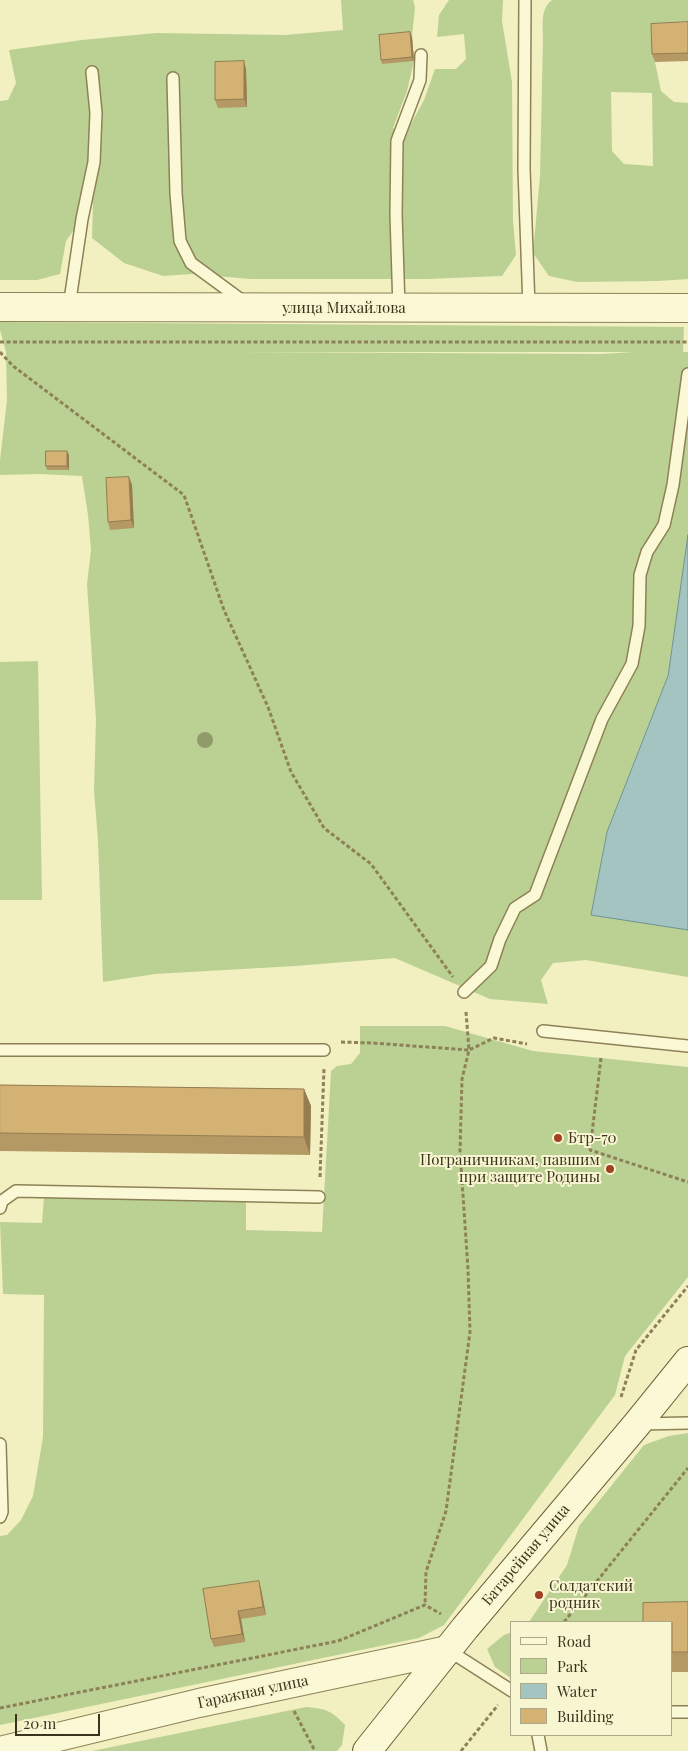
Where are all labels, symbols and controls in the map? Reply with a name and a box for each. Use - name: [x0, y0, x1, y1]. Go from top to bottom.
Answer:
- street label: улица Михайлова: [282, 299, 406, 317]
- place label: Бтр-70: [568, 1129, 617, 1147]
- marker: Бтр-70: [552, 1132, 564, 1144]
- place label: Пограничникам, павшим при защите Родины: [420, 1151, 600, 1186]
- marker: Пограничникам, павшим при защите Родины: [604, 1163, 616, 1175]
- street label: Батарейная улица: [478, 1501, 574, 1609]
- place label: Солдатский родник: [549, 1577, 633, 1612]
- marker: Солдатский родник: [533, 1589, 545, 1601]
- legend: [510, 1621, 673, 1736]
- text: Road: [557, 1631, 591, 1651]
- text: Park: [557, 1656, 588, 1676]
- street label: Гаражная улица: [196, 1671, 310, 1713]
- text: Water: [557, 1681, 597, 1701]
- scale bar: [18, 1704, 102, 1736]
- text: Building: [557, 1706, 613, 1726]
- text: 20 m: [23, 1713, 56, 1733]

